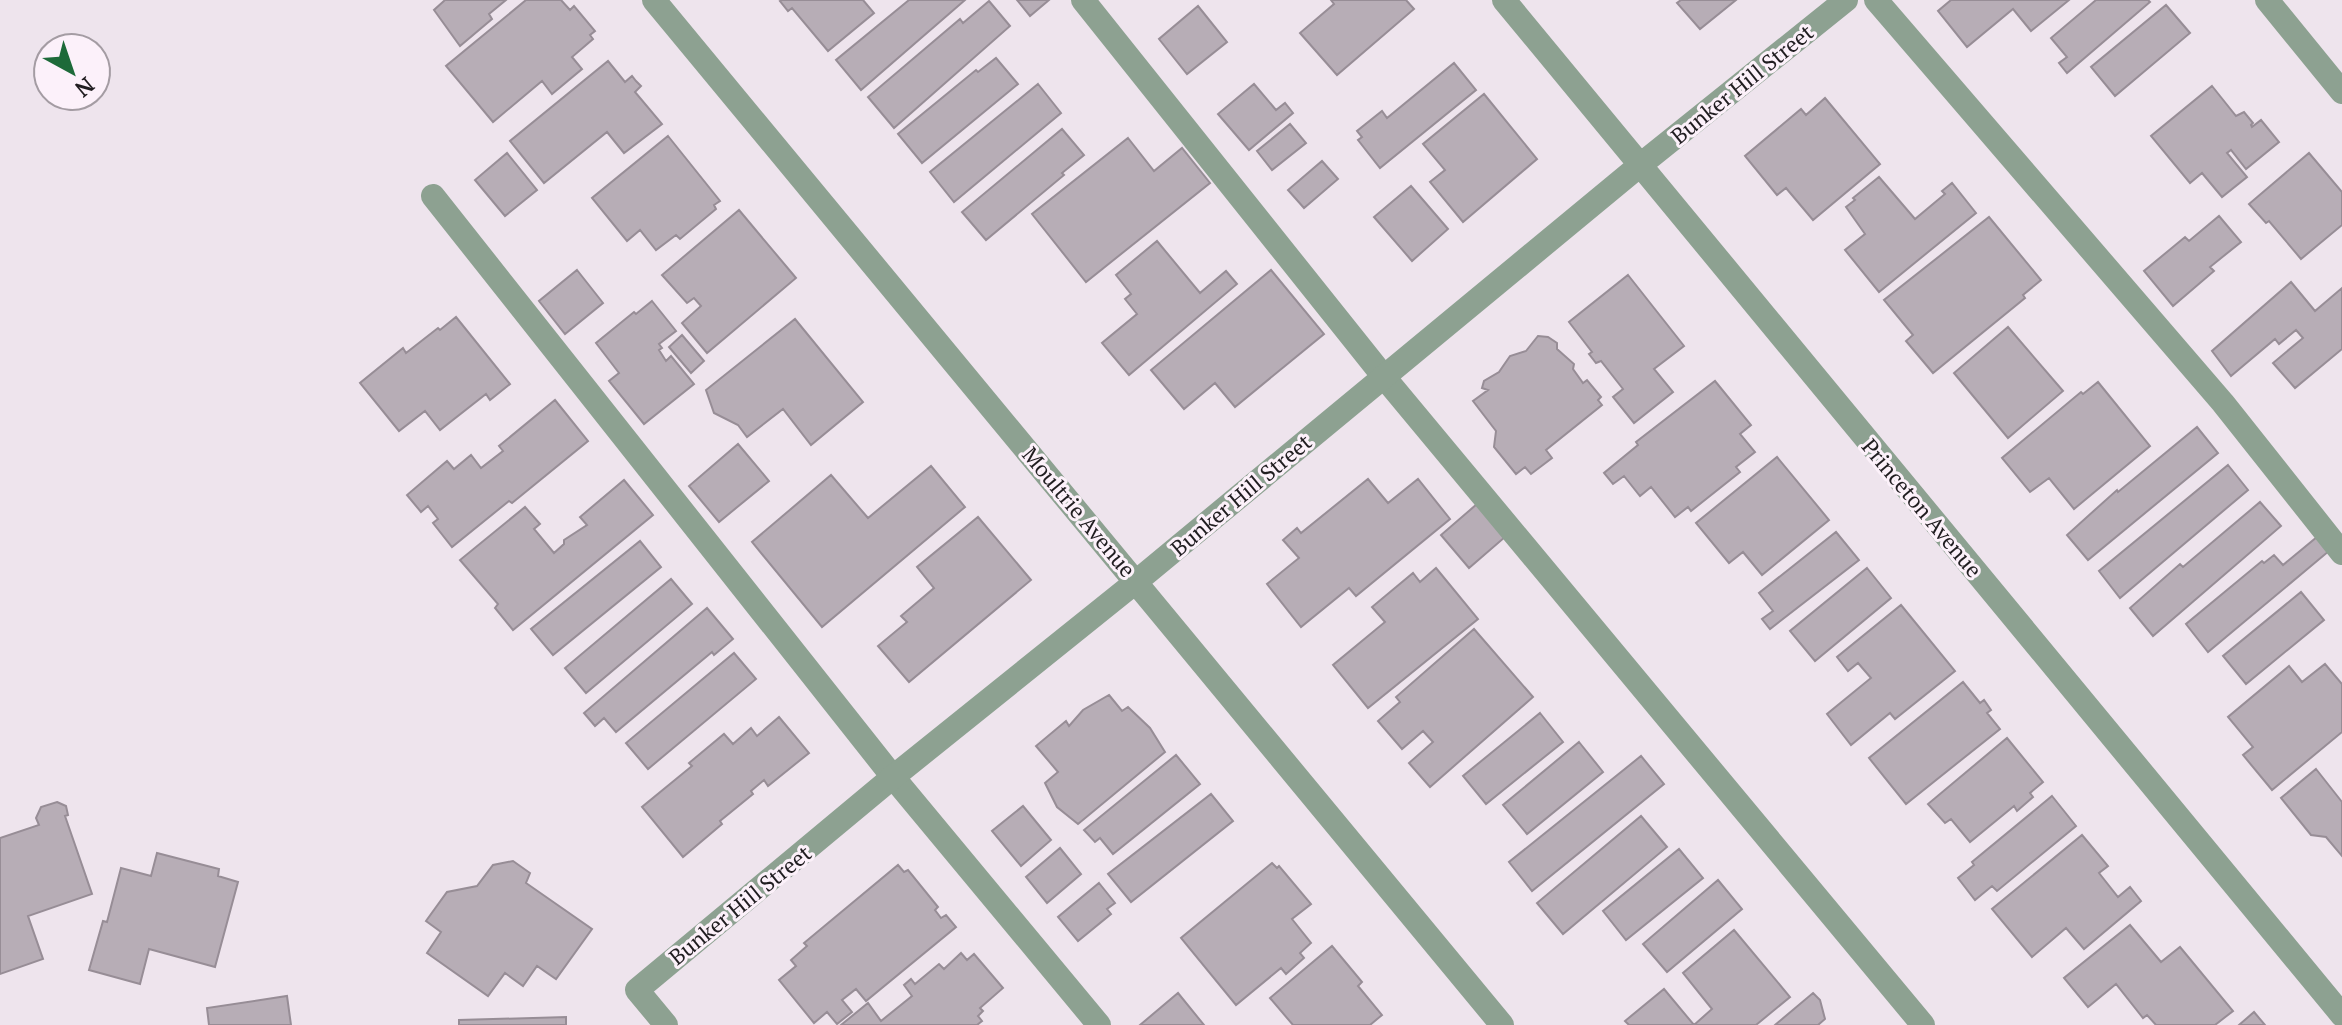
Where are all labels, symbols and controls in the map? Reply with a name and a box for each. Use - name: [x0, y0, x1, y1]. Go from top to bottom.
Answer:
- street label: Bunker Hill Street: [1665, 17, 1819, 150]
- north arrow: [32, 32, 112, 112]
- text: N: [69, 71, 101, 104]
- street label: Bunker Hill Street: [1164, 427, 1317, 562]
- street label: Princeton Avenue: [1856, 432, 1989, 583]
- street label: Moultrie Avenue: [1016, 440, 1142, 583]
- street label: Bunker Hill Street: [663, 838, 817, 971]

